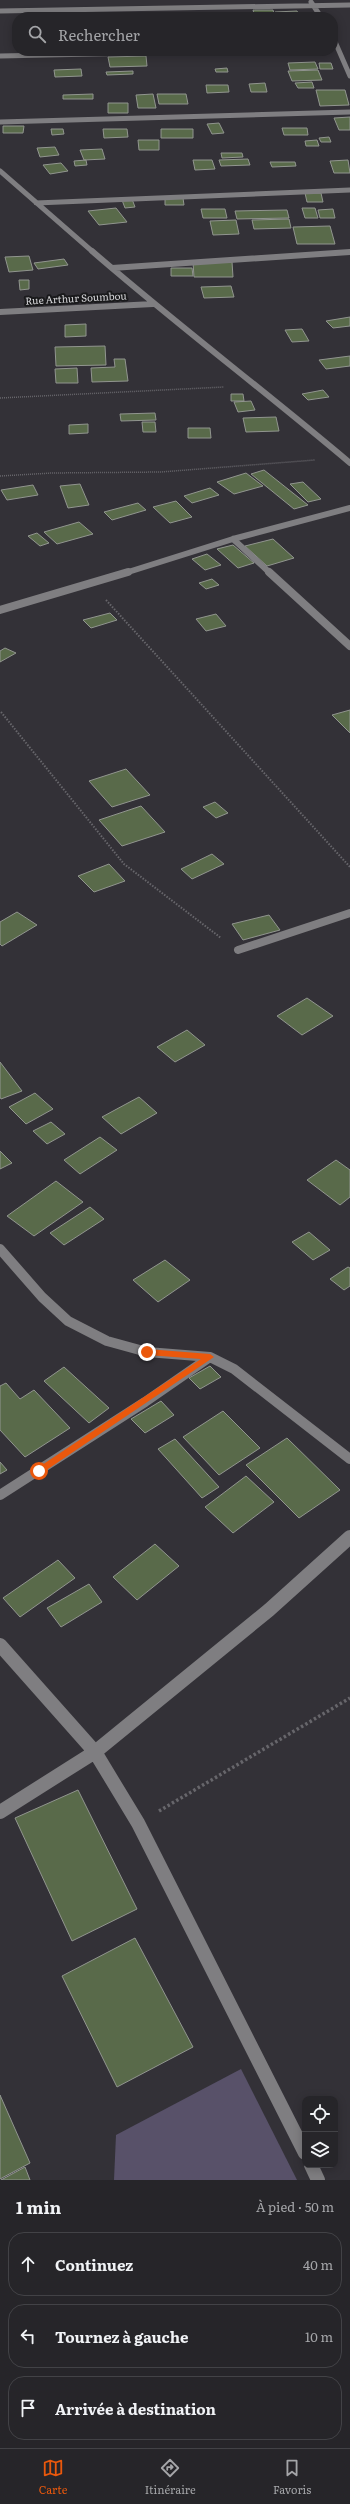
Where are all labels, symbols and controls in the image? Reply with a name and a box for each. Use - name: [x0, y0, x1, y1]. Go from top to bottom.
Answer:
- search box: [12, 12, 338, 56]
- icon: search: [26, 23, 48, 45]
- text: Rechercher: [58, 23, 140, 46]
- street label: Rue Arthur Soumbou: [25, 287, 128, 308]
- route end: [138, 1343, 156, 1361]
- route start: [30, 1462, 48, 1480]
- map controls: [302, 2096, 338, 2168]
- button: locate: [302, 2096, 338, 2132]
- button: layers: [302, 2132, 338, 2168]
- text: 1 min: [16, 2194, 61, 2219]
- text: À pied · 50 m: [256, 2197, 334, 2216]
- icon: ahead: [17, 2253, 39, 2275]
- text: Continuez: [55, 2253, 133, 2276]
- text: 40 m: [303, 2255, 333, 2274]
- icon: left: [17, 2325, 39, 2347]
- text: Tournez à gauche: [55, 2325, 188, 2348]
- text: 10 m: [305, 2327, 333, 2346]
- icon: arrive: [17, 2397, 39, 2419]
- text: Arrivée à destination: [55, 2397, 216, 2420]
- tab: Carte: [39, 2457, 67, 2497]
- tab: Itinéraire: [145, 2457, 196, 2497]
- tab: Favoris: [273, 2457, 311, 2497]

